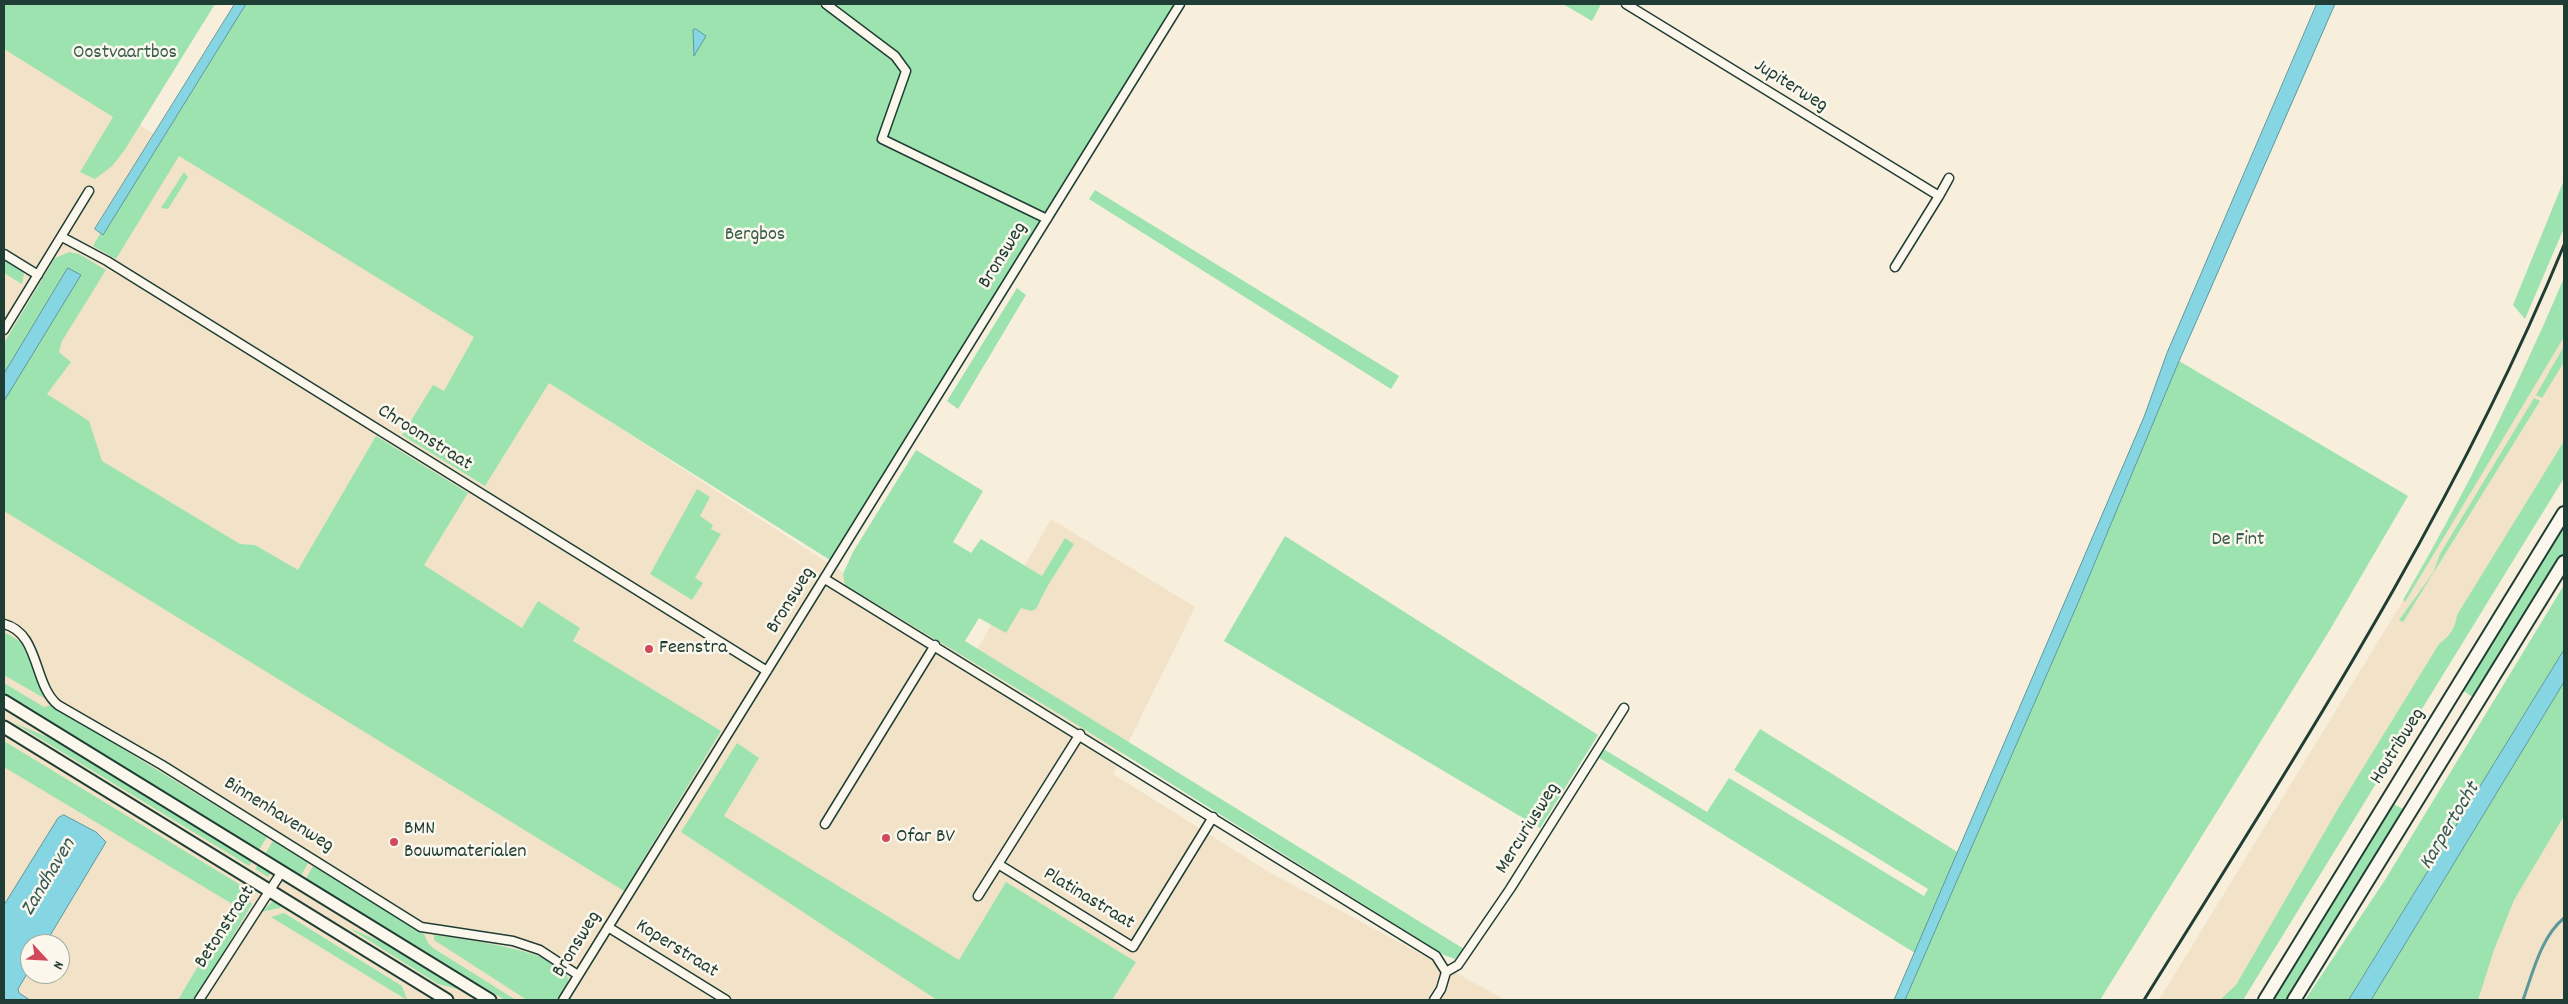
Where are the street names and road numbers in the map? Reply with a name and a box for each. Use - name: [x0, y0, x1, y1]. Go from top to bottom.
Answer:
- street label: Jupiterweg: [1749, 55, 1831, 119]
- street label: Bronsweg: [974, 218, 1034, 294]
- street label: Chroomstraat: [372, 400, 476, 478]
- street label: Bronsweg: [762, 563, 822, 639]
- street label: Houtribweg: [2366, 704, 2432, 790]
- street label: Binnenhavenweg: [219, 773, 337, 859]
- street label: Mercuriusweg: [1491, 779, 1567, 879]
- street label: Platinastraat: [1038, 863, 1138, 937]
- street label: Betonstraat: [191, 882, 261, 974]
- street label: Bronsweg: [548, 907, 608, 983]
- street label: Koperstraat: [630, 915, 722, 985]

